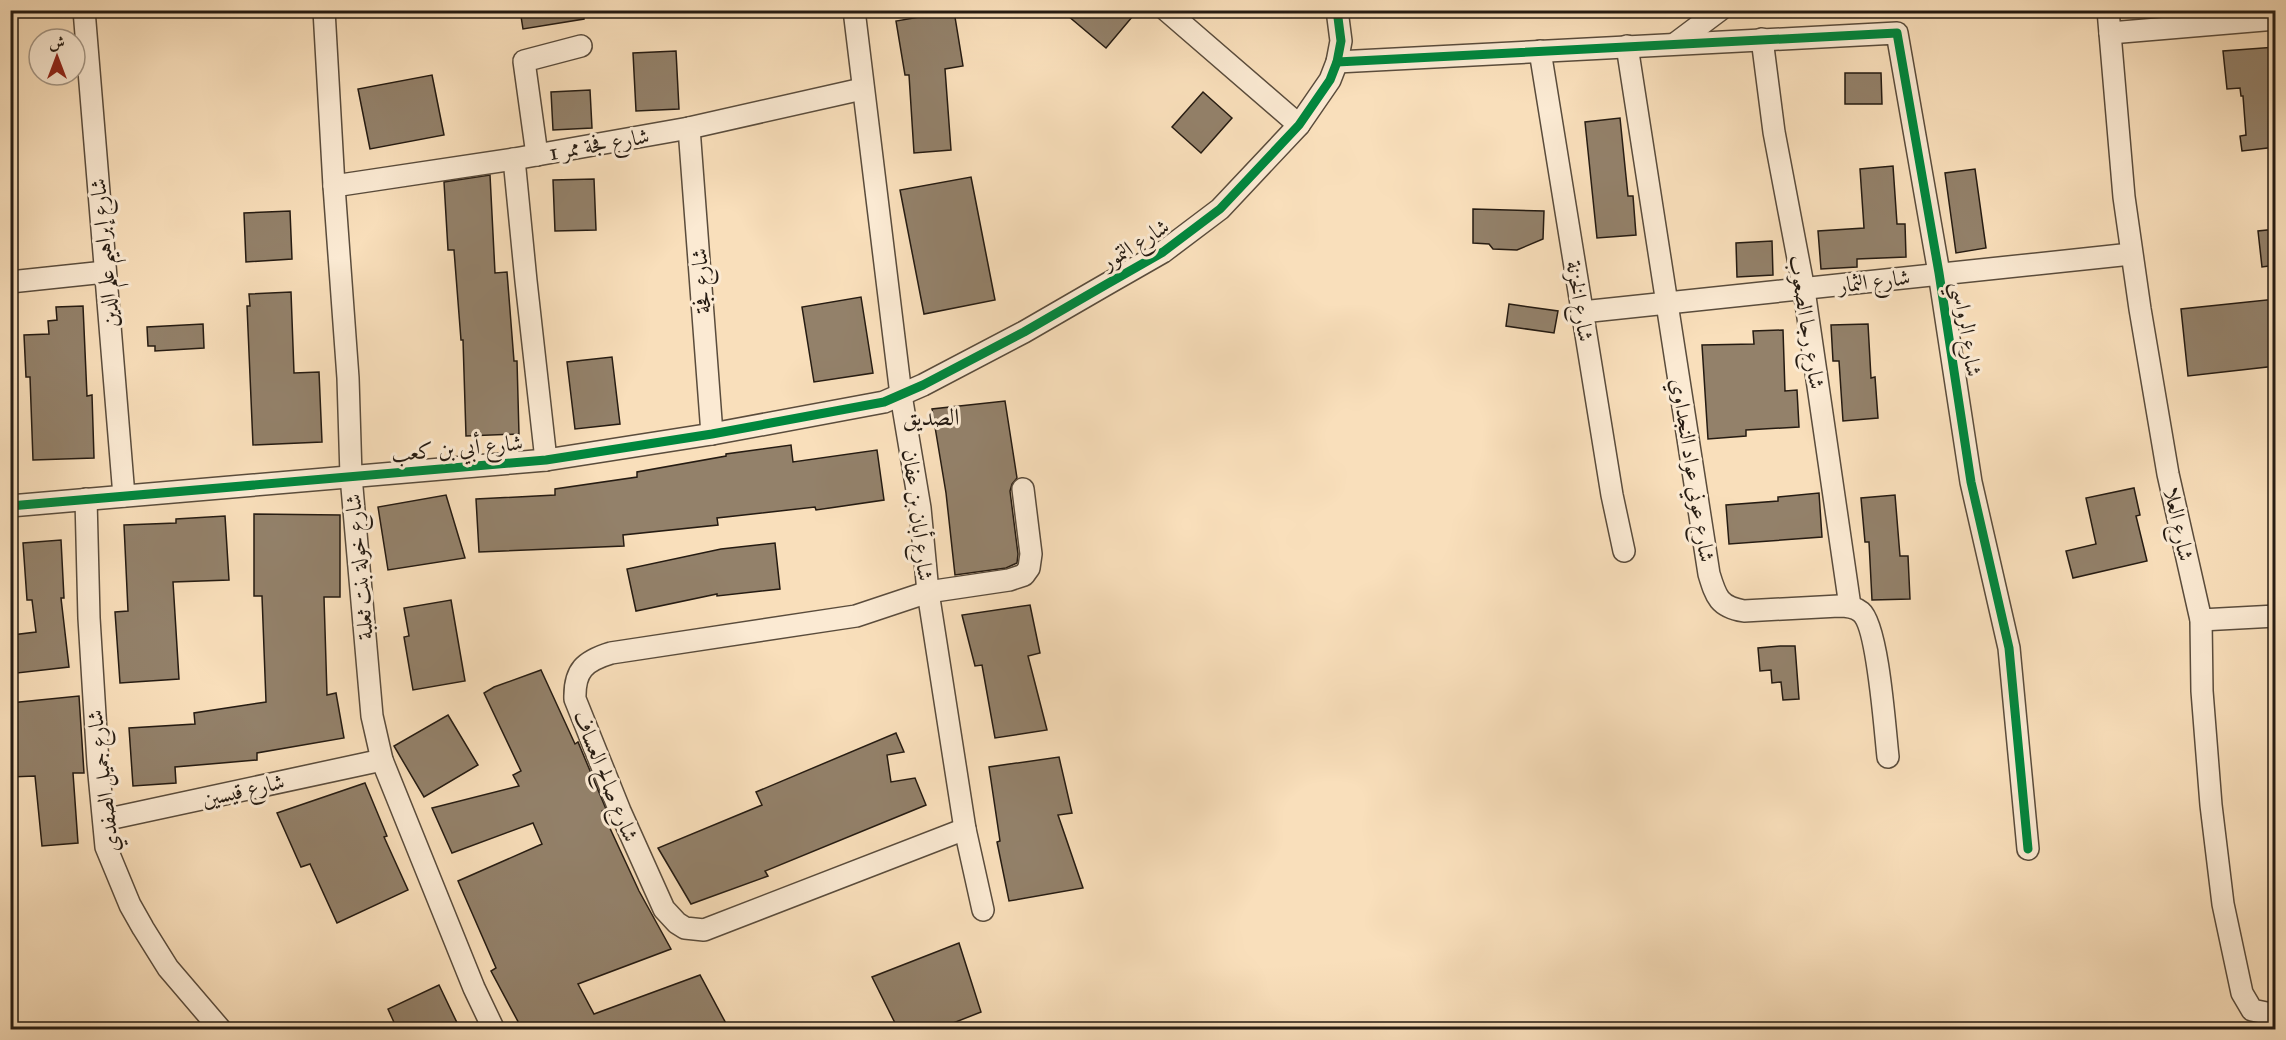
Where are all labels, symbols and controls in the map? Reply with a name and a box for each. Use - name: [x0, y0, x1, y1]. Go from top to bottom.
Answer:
- north arrow: [27, 27, 87, 87]
- text: ش: [49, 33, 65, 52]
- street label: شارع فجة ممر 1: [547, 122, 652, 171]
- street label: شارع إبراهيم علم الدين: [84, 176, 133, 329]
- street label: شارع التمور: [1094, 213, 1177, 281]
- street label: شارع فجة: [685, 247, 722, 315]
- street label: شارع رجا الصعوب: [1778, 253, 1831, 392]
- street label: شارع الخزنة: [1555, 259, 1600, 344]
- street label: شارع الثمار: [1834, 263, 1912, 304]
- street label: شارع الرواسي: [1939, 279, 1988, 380]
- street label: شارع عوني عواد النجداوي: [1660, 376, 1721, 565]
- district label: الصديق: [902, 402, 960, 432]
- street label: شارع أبي بن كعب: [390, 427, 524, 472]
- street label: شارع أبان بن عفان: [892, 447, 941, 583]
- street label: شارع العلا: [2153, 485, 2200, 564]
- street label: شارع خولة بنت ثعلبة: [339, 492, 384, 641]
- street label: شارع صالح العساف: [562, 706, 645, 848]
- street label: شارع جميل الصفدي: [81, 708, 130, 854]
- street label: شارع قيسين: [199, 767, 288, 817]

